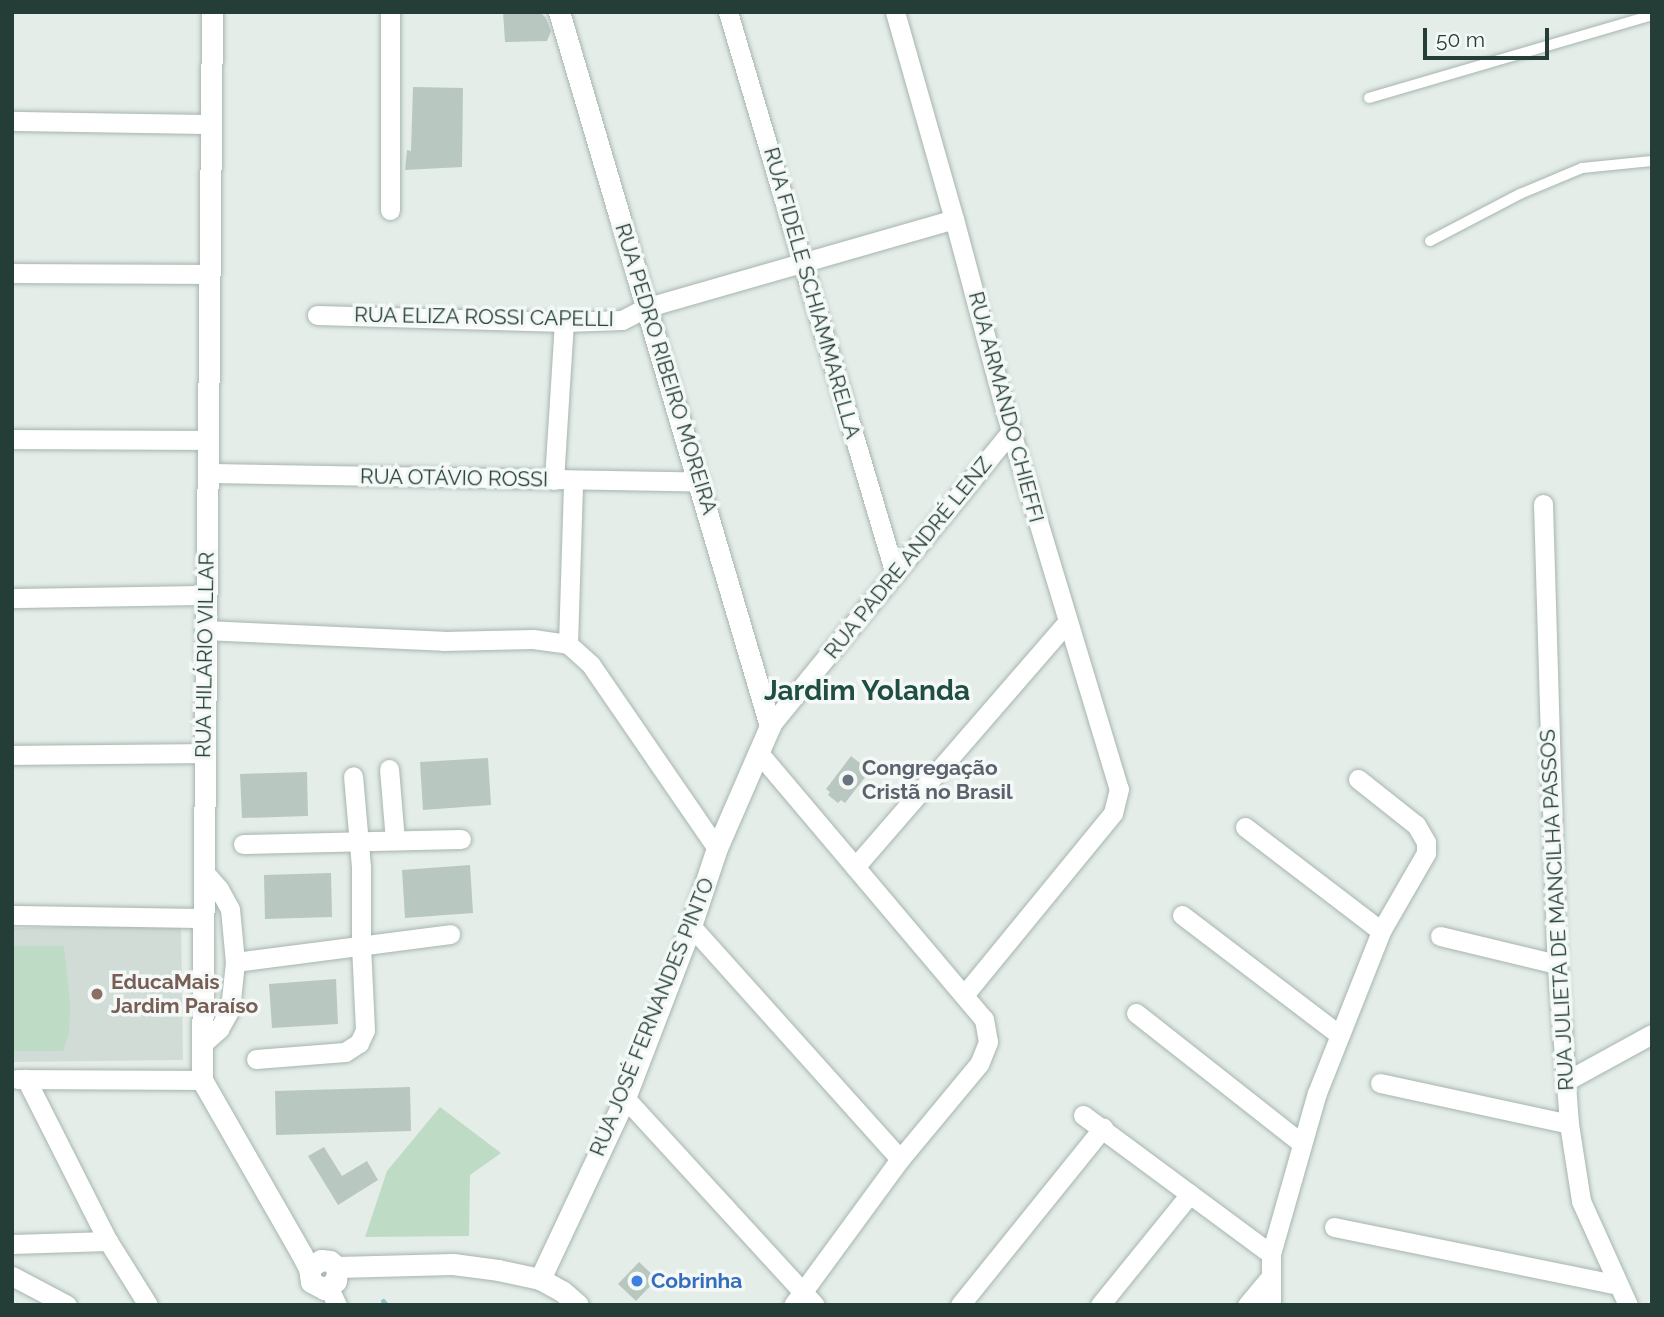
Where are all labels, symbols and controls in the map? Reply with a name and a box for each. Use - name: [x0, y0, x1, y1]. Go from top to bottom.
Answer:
- scale bar: [1426, 14, 1552, 58]
- text: 50 m: [1436, 27, 1485, 52]
- street label: RUA FIDELE SCHIAMMARELLA: [758, 144, 866, 442]
- street label: RUA PEDRO RIBEIRO MOREIRA: [610, 220, 722, 518]
- street label: RUA ARMANDO CHIEFFI: [963, 288, 1049, 526]
- street label: RUA ELIZA ROSSI CAPELLI: [353, 302, 615, 332]
- street label: RUA PADRE ANDRÉ LENZ: [818, 452, 998, 664]
- street label: RUA OTÁVIO ROSSI: [359, 464, 549, 492]
- street label: RUA HILÁRIO VILLAR: [191, 551, 219, 759]
- district label: Jardim Yolanda: [763, 674, 971, 708]
- street label: RUA JULIETA DE MANCILHA PASSOS: [1535, 727, 1579, 1093]
- place label: Congregação Cristã no Brasil: [862, 755, 1013, 805]
- marker: Congregação Cristã no Brasil: [840, 772, 856, 788]
- street label: RUA JOSÉ FERNANDES PINTO: [584, 874, 720, 1160]
- place label: EducaMais Jardim Paraíso: [111, 969, 258, 1019]
- marker: EducaMais Jardim Paraíso: [89, 986, 105, 1002]
- place label: Cobrinha: [651, 1268, 742, 1294]
- marker: Cobrinha: [629, 1273, 645, 1289]

